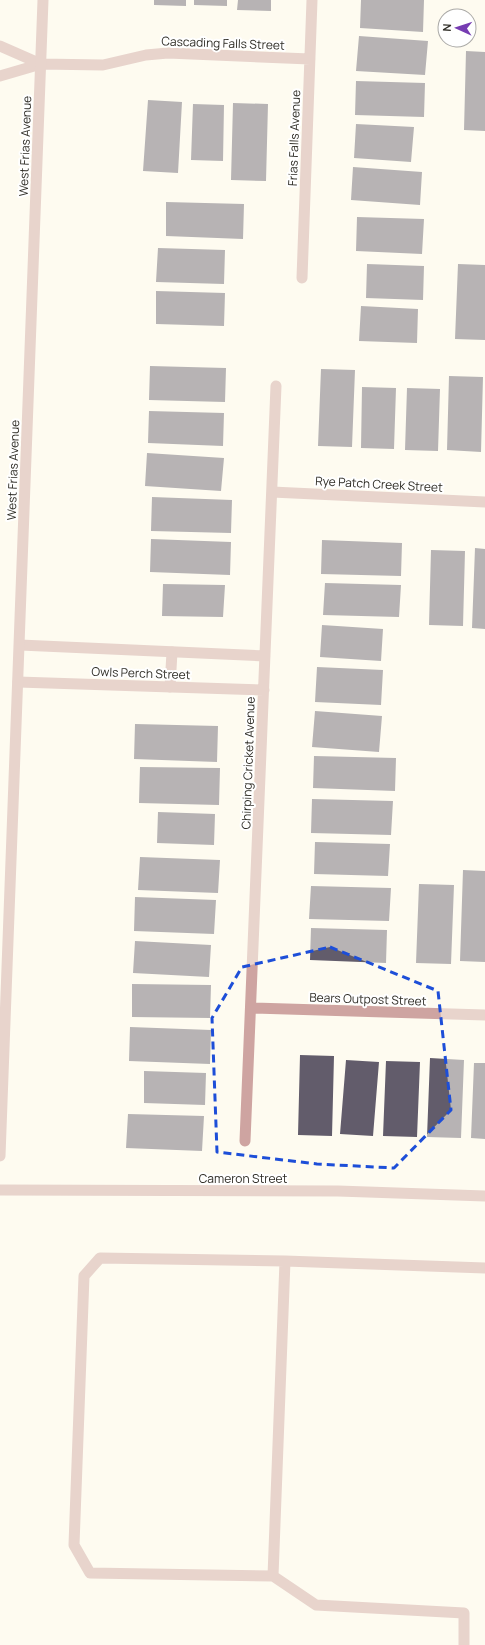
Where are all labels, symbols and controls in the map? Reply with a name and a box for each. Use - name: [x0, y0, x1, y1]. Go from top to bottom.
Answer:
- north arrow: [437, 8, 477, 48]
- text: N: [439, 23, 454, 32]
- street label: Cascading Falls Street: [161, 32, 285, 54]
- street label: Frias Falls Avenue: [284, 90, 304, 186]
- street label: West Frias Avenue: [15, 95, 35, 197]
- street label: West Frias Avenue: [3, 419, 23, 521]
- street label: Rye Patch Creek Street: [315, 472, 443, 496]
- street label: Owls Perch Street: [91, 663, 191, 683]
- street label: Chirping Cricket Avenue: [237, 696, 259, 830]
- street label: Bears Outpost Street: [309, 988, 427, 1010]
- street label: Cameron Street: [199, 1170, 287, 1187]

